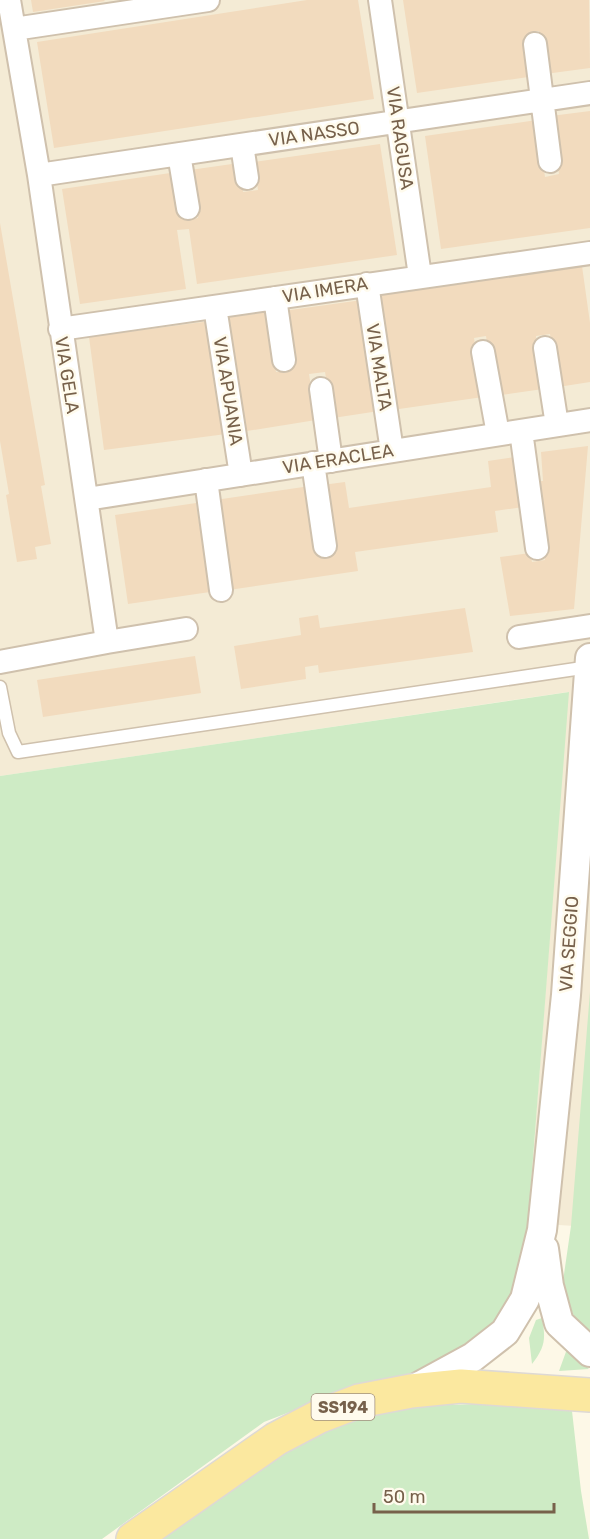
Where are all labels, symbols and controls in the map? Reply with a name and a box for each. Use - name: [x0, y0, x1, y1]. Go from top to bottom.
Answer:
- street label: VIA RAGUSA: [382, 85, 418, 191]
- street label: VIA NASSO: [267, 117, 361, 151]
- street label: VIA IMERA: [280, 272, 370, 308]
- street label: VIA MALTA: [361, 322, 397, 412]
- street label: VIA GELA: [50, 335, 84, 415]
- street label: VIA APUANIA: [209, 335, 247, 447]
- street label: VIA ERACLEA: [281, 439, 395, 479]
- street label: VIA SEGGIO: [555, 895, 583, 993]
- road number: SS194: [312, 1394, 374, 1420]
- scale bar: [374, 1476, 554, 1514]
- text: 50 m: [383, 1486, 426, 1508]

